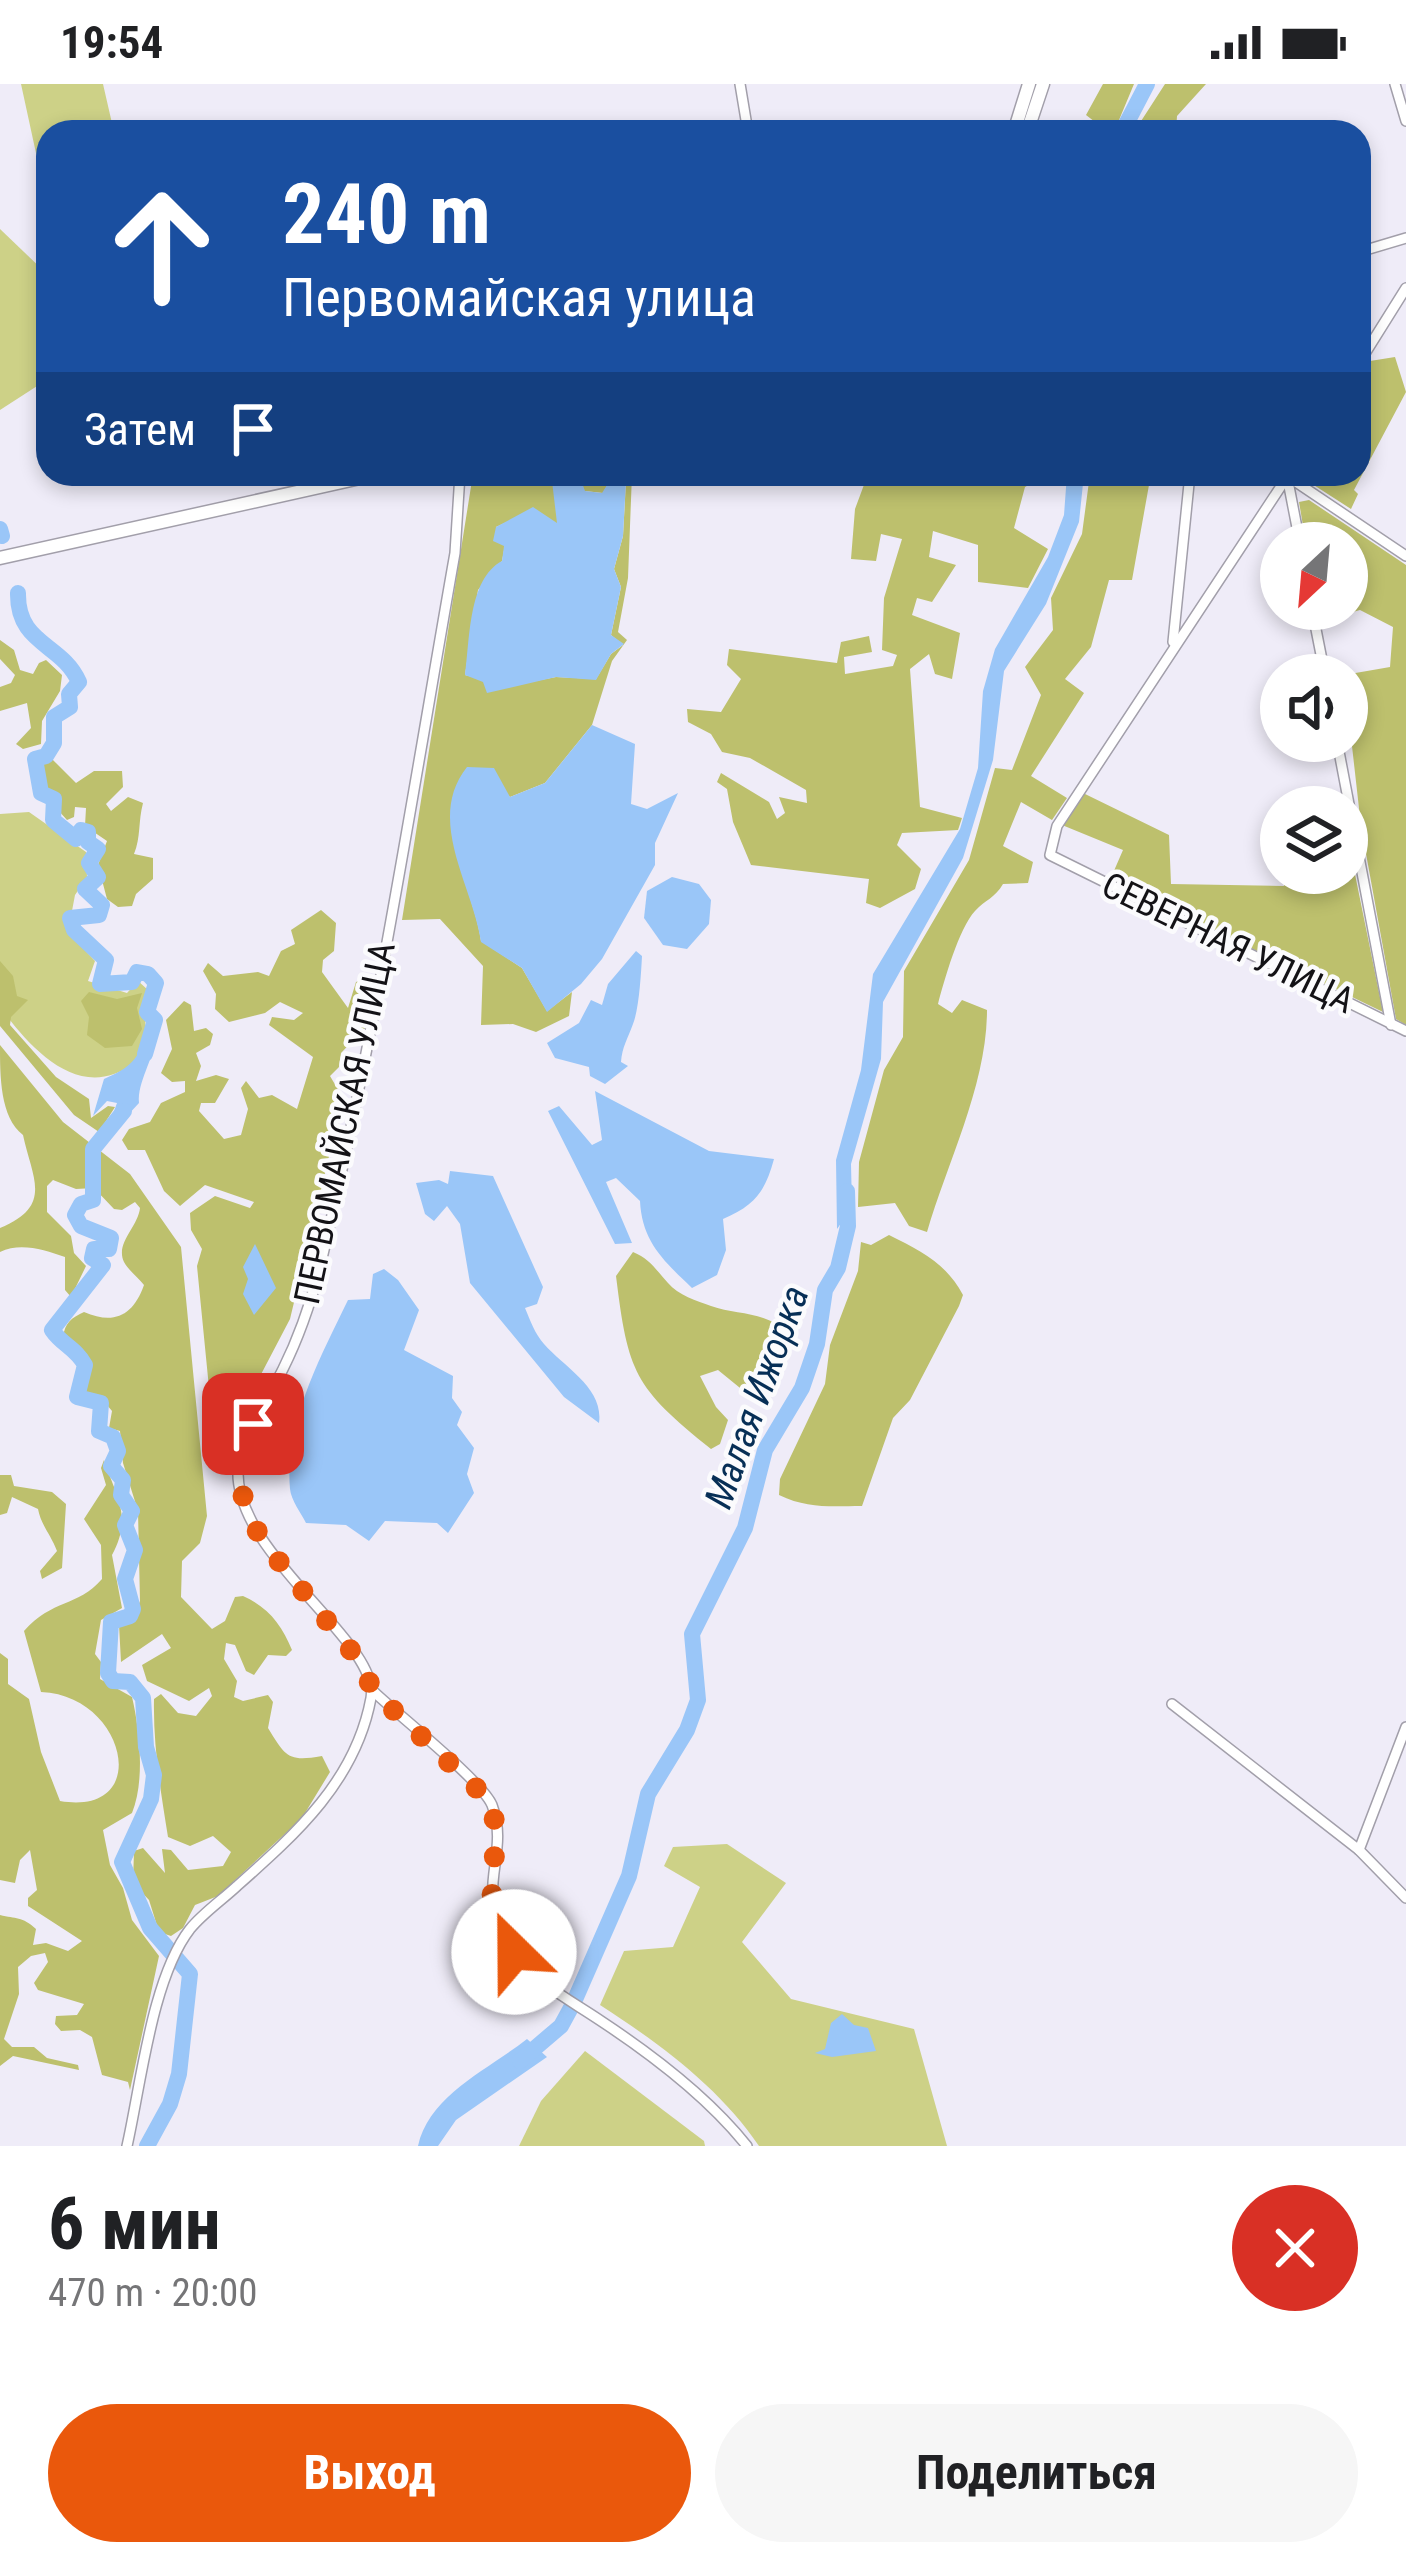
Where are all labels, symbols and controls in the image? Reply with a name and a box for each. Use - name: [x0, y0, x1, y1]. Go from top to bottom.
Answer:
- text: 19:54: [60, 16, 163, 69]
- text: 240 m: [282, 165, 491, 264]
- icon: ahead: [84, 168, 240, 324]
- text: Первомайская улица: [282, 266, 756, 329]
- icon: arrive: [220, 396, 286, 462]
- text: Затем: [84, 403, 196, 456]
- north arrow: [1260, 522, 1368, 630]
- map controls: [1260, 522, 1368, 894]
- button: sound: [1260, 654, 1368, 762]
- button: layers: [1260, 786, 1368, 894]
- street label: СЕВЕРНАЯ УЛИЦА: [1095, 864, 1361, 1022]
- street label: ПЕРВОМАЙСКАЯ УЛИЦА: [286, 938, 404, 1308]
- water label: Малая Ижорка: [695, 1279, 819, 1515]
- pin: [202, 1373, 304, 1475]
- icon: arrive: [220, 1391, 286, 1457]
- position arrow: [451, 1889, 577, 2015]
- text: 6 мин: [48, 2182, 221, 2267]
- button: close: [1232, 2185, 1358, 2311]
- text: 470 m · 20:00: [48, 2270, 258, 2316]
- button: Выход: [48, 2404, 691, 2542]
- button: Поделиться: [715, 2404, 1358, 2542]

